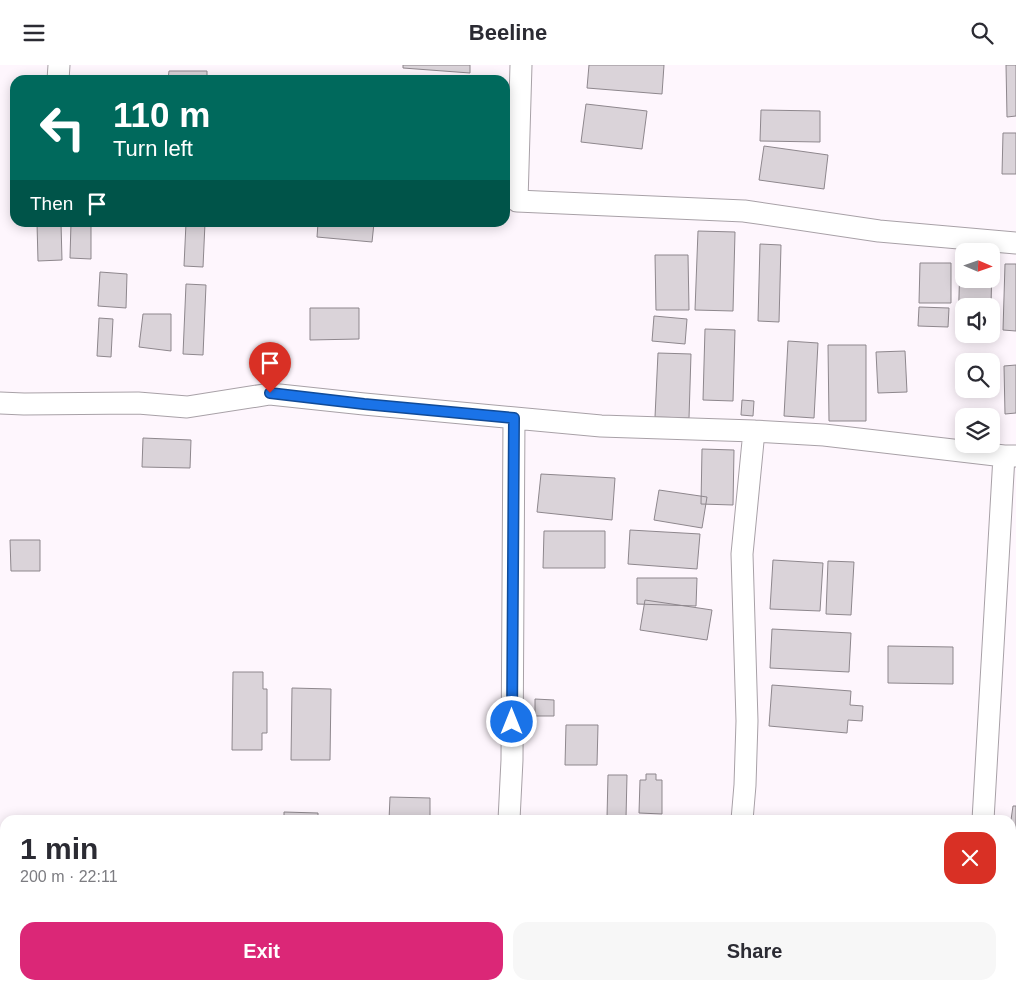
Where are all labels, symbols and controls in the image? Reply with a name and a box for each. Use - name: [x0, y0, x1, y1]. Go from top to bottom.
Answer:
- icon: menu: [20, 19, 48, 47]
- icon: search: [968, 19, 996, 47]
- text: Beeline: [469, 20, 547, 45]
- icon: left: [30, 95, 95, 160]
- text: 110 m: [113, 95, 210, 134]
- text: Turn left: [113, 136, 193, 161]
- icon: arrive: [83, 190, 111, 218]
- text: Then: [30, 193, 73, 214]
- north arrow: [955, 243, 1000, 287]
- map controls: [955, 243, 1000, 453]
- button: sound: [955, 298, 1000, 343]
- pin: [249, 342, 291, 393]
- icon: arrive: [256, 349, 284, 377]
- button: search: [955, 353, 1000, 398]
- button: layers: [955, 408, 1000, 453]
- position arrow: [485, 695, 537, 747]
- text: 1 min: [20, 832, 98, 865]
- button: close: [944, 832, 996, 884]
- text: 200 m · 22:11: [20, 868, 118, 885]
- button: Exit: [20, 922, 503, 980]
- button: Share: [513, 922, 996, 980]

